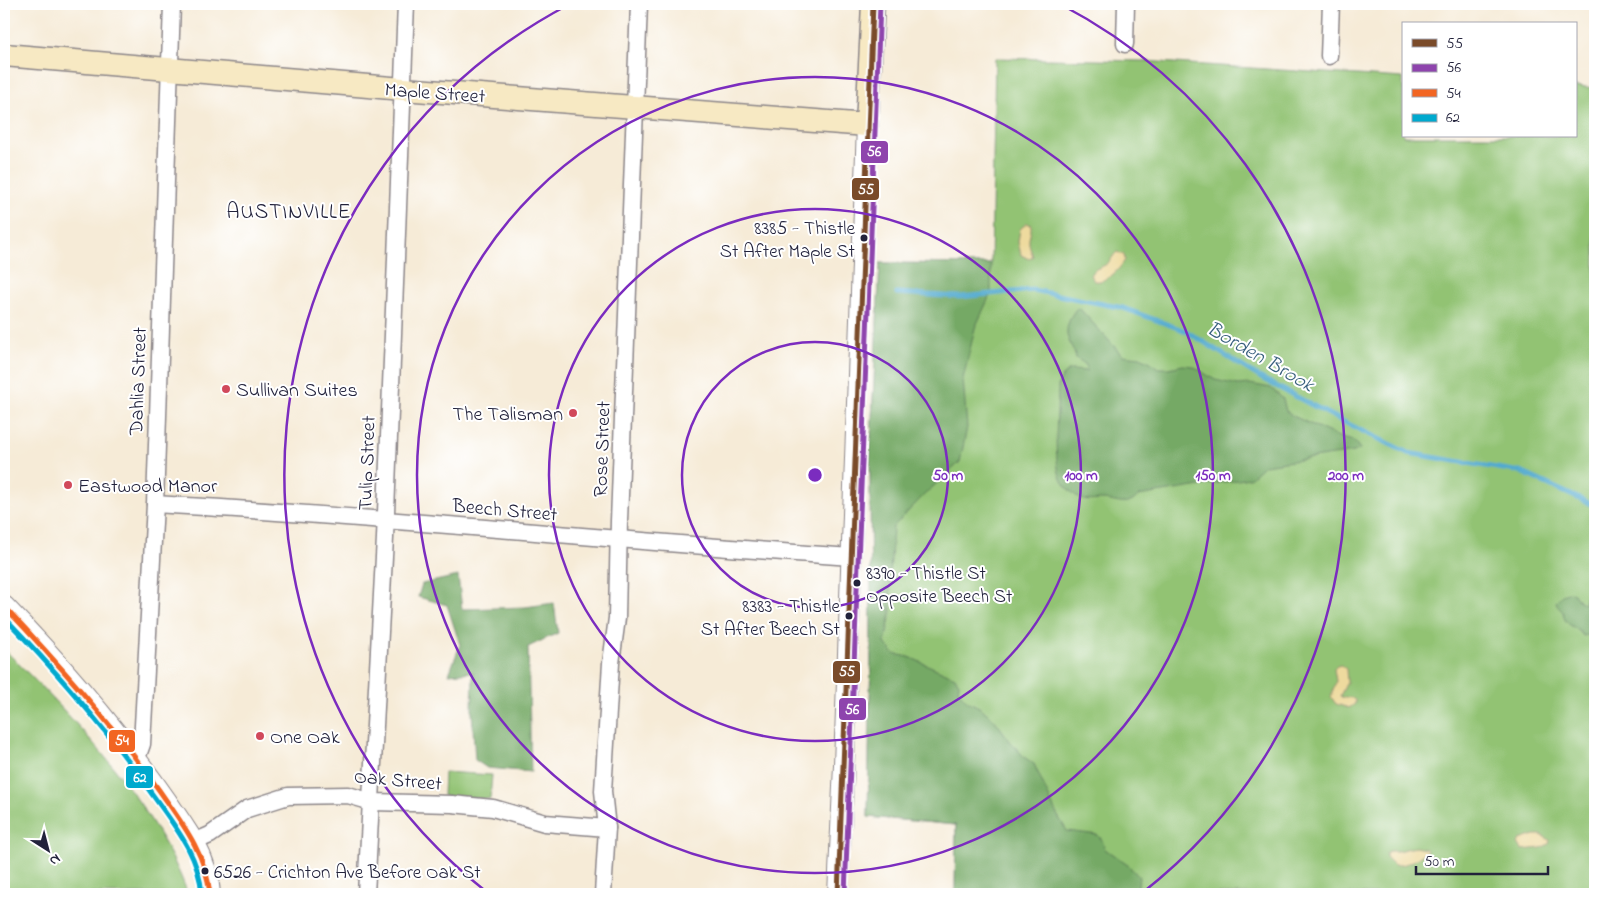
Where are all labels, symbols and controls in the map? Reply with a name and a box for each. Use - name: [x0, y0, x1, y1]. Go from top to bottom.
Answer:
- legend: [1402, 22, 1576, 138]
- text: 55: [1446, 33, 1464, 55]
- text: 56: [1446, 57, 1462, 79]
- street label: Maple Street: [383, 77, 486, 112]
- text: 54: [1446, 83, 1461, 105]
- text: 62: [1446, 107, 1461, 129]
- line badge: 56: [860, 140, 889, 164]
- text: 56: [867, 142, 882, 163]
- line badge: 55: [851, 177, 880, 201]
- text: 55: [858, 180, 874, 201]
- district label: AUSTINVILLE: [227, 198, 351, 228]
- place label: 8385 - Thistle St After Maple St: [720, 216, 856, 266]
- marker: 8385 - Thistle St After Maple St: [859, 233, 869, 243]
- water label: Borden Brook: [1201, 315, 1320, 401]
- street label: Dahlia Street: [123, 326, 156, 437]
- place label: Sullivan Suites: [236, 377, 358, 406]
- marker: Sullivan Suites: [220, 383, 232, 395]
- street label: Rose Street: [587, 400, 620, 498]
- place label: The Talisman: [453, 401, 563, 430]
- marker: The Talisman: [567, 407, 579, 419]
- street label: Tulip Street: [352, 415, 385, 511]
- text: 50 m: [933, 465, 964, 487]
- text: 100 m: [1064, 465, 1098, 487]
- text: 150 m: [1195, 465, 1231, 487]
- text: 200 m: [1327, 465, 1364, 487]
- centre of rings: [806, 466, 824, 484]
- place label: Eastwood Manor: [78, 473, 218, 502]
- marker: Eastwood Manor: [62, 479, 74, 491]
- street label: Beech Street: [450, 492, 559, 531]
- place label: 8390 - Thistle St Opposite Beech St: [866, 561, 1013, 611]
- marker: 8390 - Thistle St Opposite Beech St: [852, 578, 862, 588]
- place label: 8383 - Thistle St After Beech St: [701, 594, 841, 644]
- marker: 8383 - Thistle St After Beech St: [844, 611, 854, 621]
- line badge: 55: [832, 660, 861, 684]
- text: 55: [839, 662, 855, 683]
- line badge: 56: [838, 697, 867, 721]
- text: 56: [845, 700, 860, 721]
- place label: One Oak: [270, 724, 340, 753]
- line badge: 54: [108, 729, 136, 753]
- marker: One Oak: [254, 730, 266, 742]
- text: 54: [115, 731, 129, 752]
- street label: Oak Street: [353, 763, 443, 800]
- line badge: 62: [125, 765, 154, 789]
- text: 62: [132, 768, 147, 789]
- north arrow: [22, 826, 72, 876]
- scale bar: [1416, 843, 1549, 875]
- text: N: [45, 848, 65, 871]
- text: 50 m: [1424, 851, 1455, 873]
- place label: 6526 - Crichton Ave Before Oak St: [214, 860, 481, 887]
- marker: 6526 - Crichton Ave Before Oak St: [200, 866, 210, 876]

